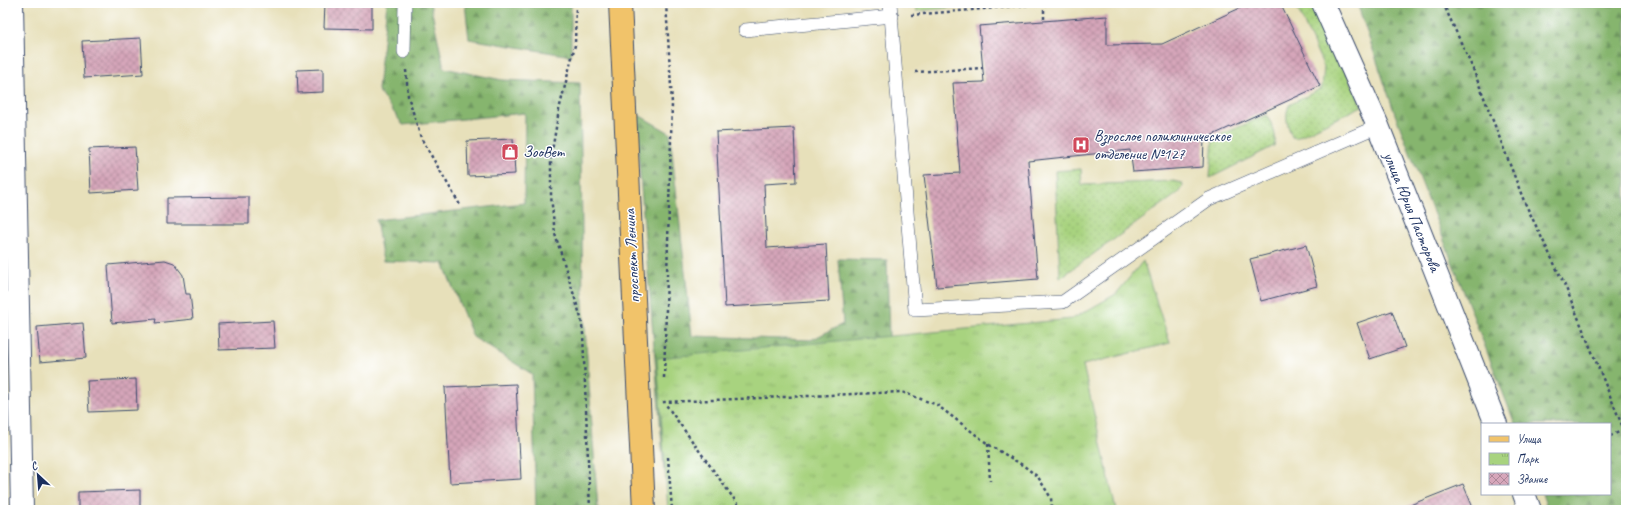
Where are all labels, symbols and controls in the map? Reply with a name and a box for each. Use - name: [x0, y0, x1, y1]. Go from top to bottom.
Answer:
- place label: Взрослое поликлиническое отделение №127: [1094, 126, 1232, 164]
- hospital icon: Взрослое поликлиническое отделение №127: [1071, 135, 1091, 155]
- shop icon: ЗооВет: [500, 142, 520, 162]
- place label: ЗооВет: [523, 142, 566, 162]
- street label: улица Юрия Пасторова: [1378, 148, 1446, 276]
- street label: проспект Ленина: [619, 207, 644, 303]
- legend: [1481, 423, 1611, 495]
- text: Улица: [1517, 431, 1542, 447]
- text: Парк: [1517, 451, 1540, 467]
- north arrow: [18, 455, 58, 495]
- text: С: [28, 458, 41, 473]
- text: Здание: [1517, 471, 1548, 487]

